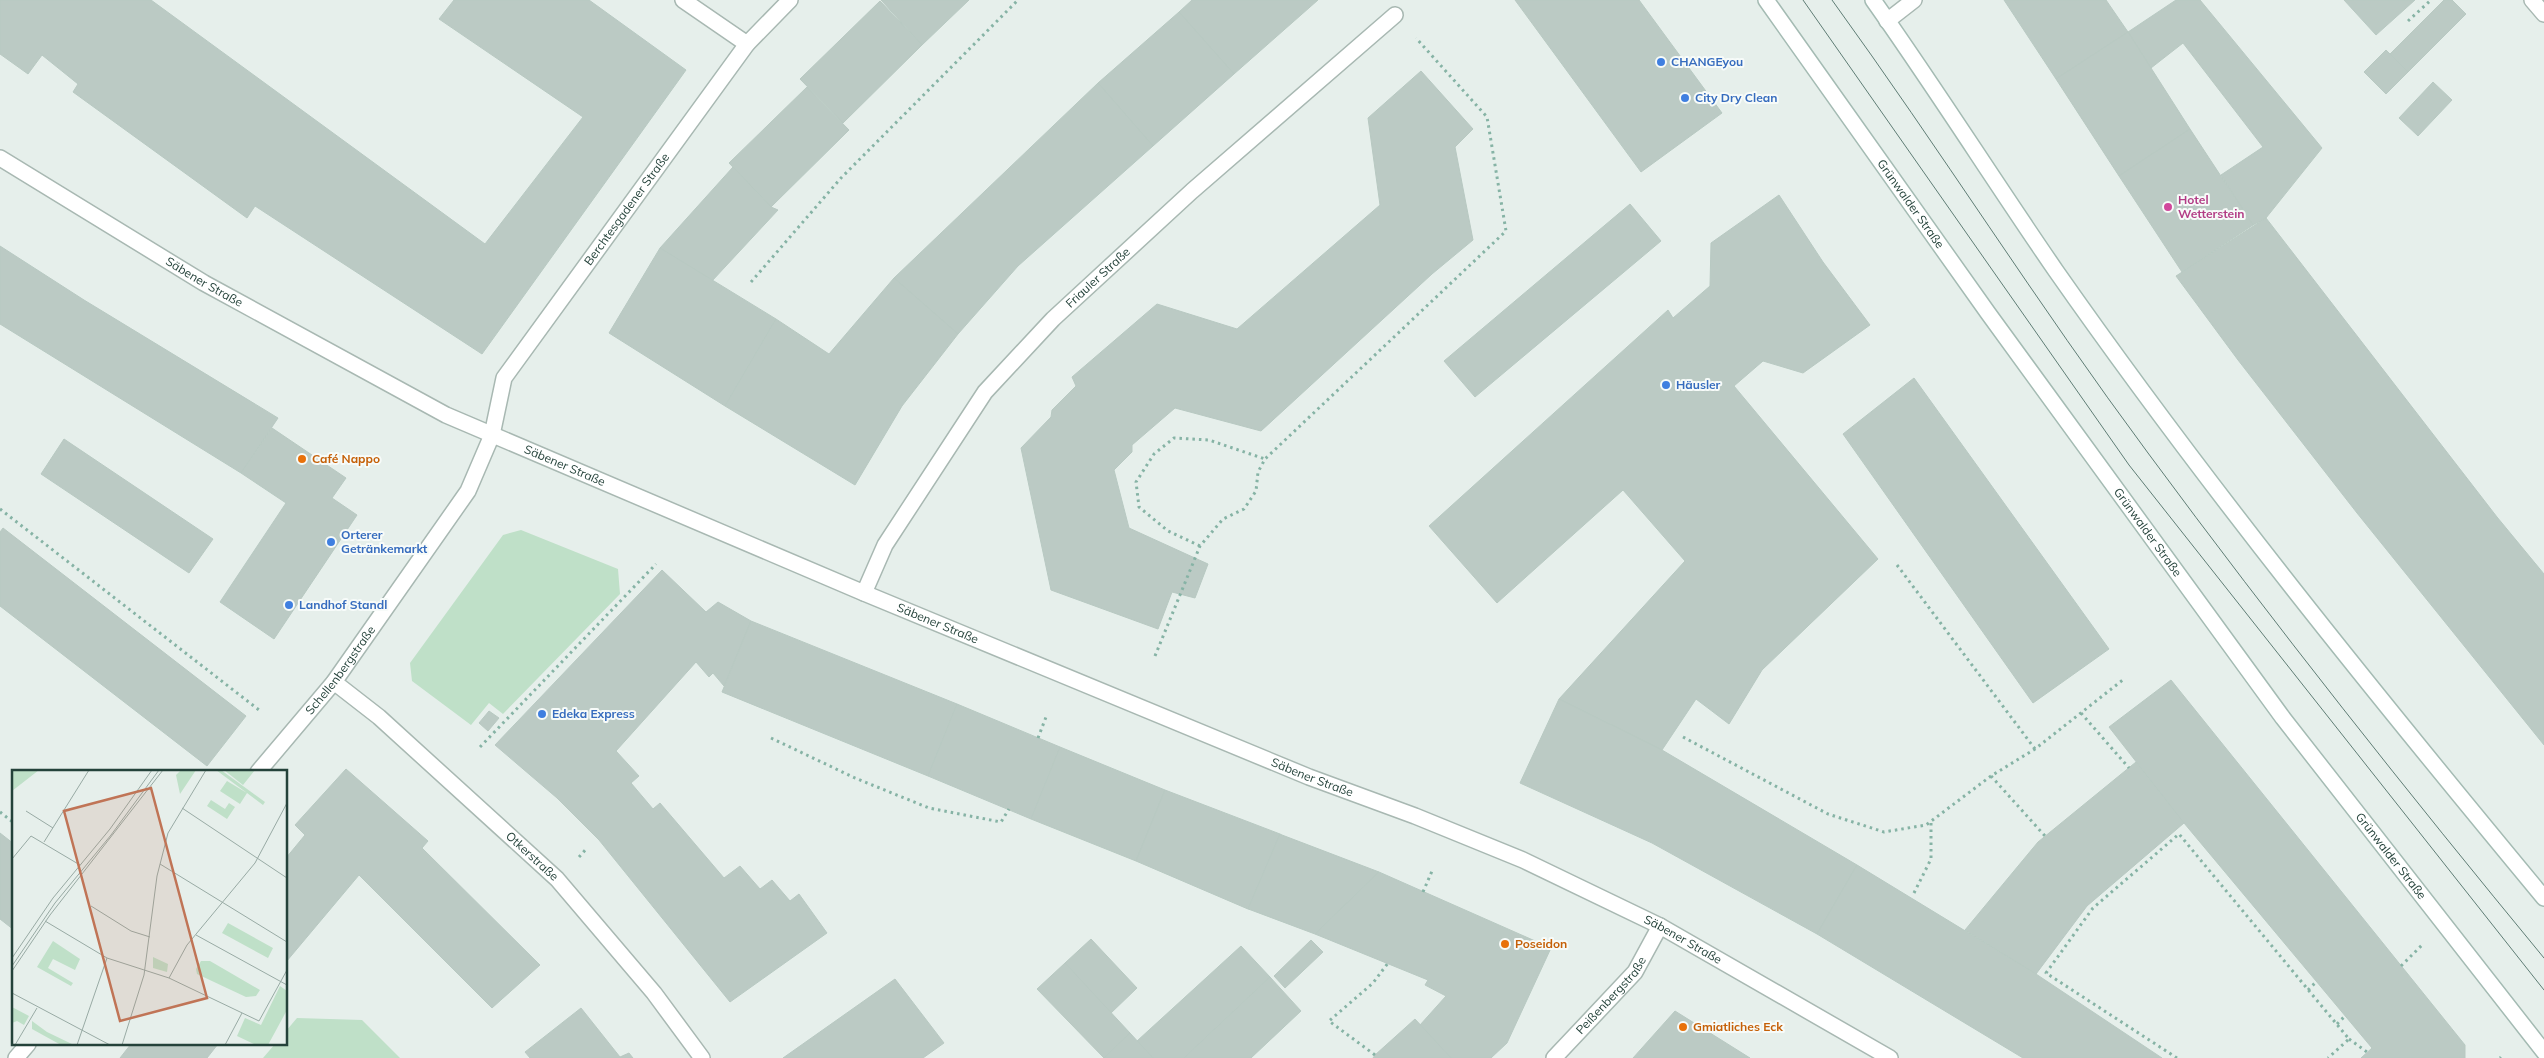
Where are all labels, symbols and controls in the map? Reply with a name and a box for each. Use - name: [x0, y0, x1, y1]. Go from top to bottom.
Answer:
- place label: CHANGEyou: [1671, 54, 1743, 69]
- marker: CHANGEyou: [1655, 56, 1667, 68]
- place label: City Dry Clean: [1695, 90, 1777, 105]
- marker: City Dry Clean: [1679, 92, 1691, 104]
- street label: Berchtesgadener Straße: [581, 150, 672, 268]
- street label: Grünwalder Straße: [1874, 156, 1948, 251]
- place label: Hotel Wetterstein: [2178, 192, 2245, 221]
- marker: Hotel Wetterstein: [2162, 201, 2174, 213]
- street label: Friauler Straße: [1062, 244, 1133, 311]
- street label: Säbener Straße: [163, 253, 246, 310]
- place label: Häusler: [1676, 377, 1721, 392]
- marker: Häusler: [1660, 379, 1672, 391]
- street label: Säbener Straße: [522, 441, 608, 489]
- place label: Café Nappo: [312, 451, 380, 466]
- marker: Café Nappo: [296, 453, 308, 465]
- street label: Grünwalder Straße: [2111, 485, 2185, 579]
- place label: Orterer Getränkemarkt: [341, 527, 428, 556]
- marker: Orterer Getränkemarkt: [325, 536, 337, 548]
- place label: Landhof Standl: [299, 597, 387, 612]
- marker: Landhof Standl: [283, 599, 295, 611]
- street label: Säbener Straße: [895, 600, 981, 647]
- street label: Schellenbergstraße: [302, 623, 378, 717]
- place label: Edeka Express: [552, 706, 635, 721]
- marker: Edeka Express: [536, 708, 548, 720]
- street label: Säbener Straße: [1269, 754, 1356, 800]
- inset map: [12, 770, 288, 1046]
- street label: Grünwalder Straße: [2353, 809, 2430, 902]
- street label: Otkerstraße: [503, 828, 562, 884]
- street label: Säbener Straße: [1642, 911, 1725, 967]
- place label: Poseidon: [1515, 936, 1567, 951]
- marker: Poseidon: [1499, 938, 1511, 950]
- street label: Peißenbergstraße: [1572, 954, 1649, 1037]
- place label: Gmiatliches Eck: [1693, 1019, 1783, 1034]
- marker: Gmiatliches Eck: [1677, 1021, 1689, 1033]

